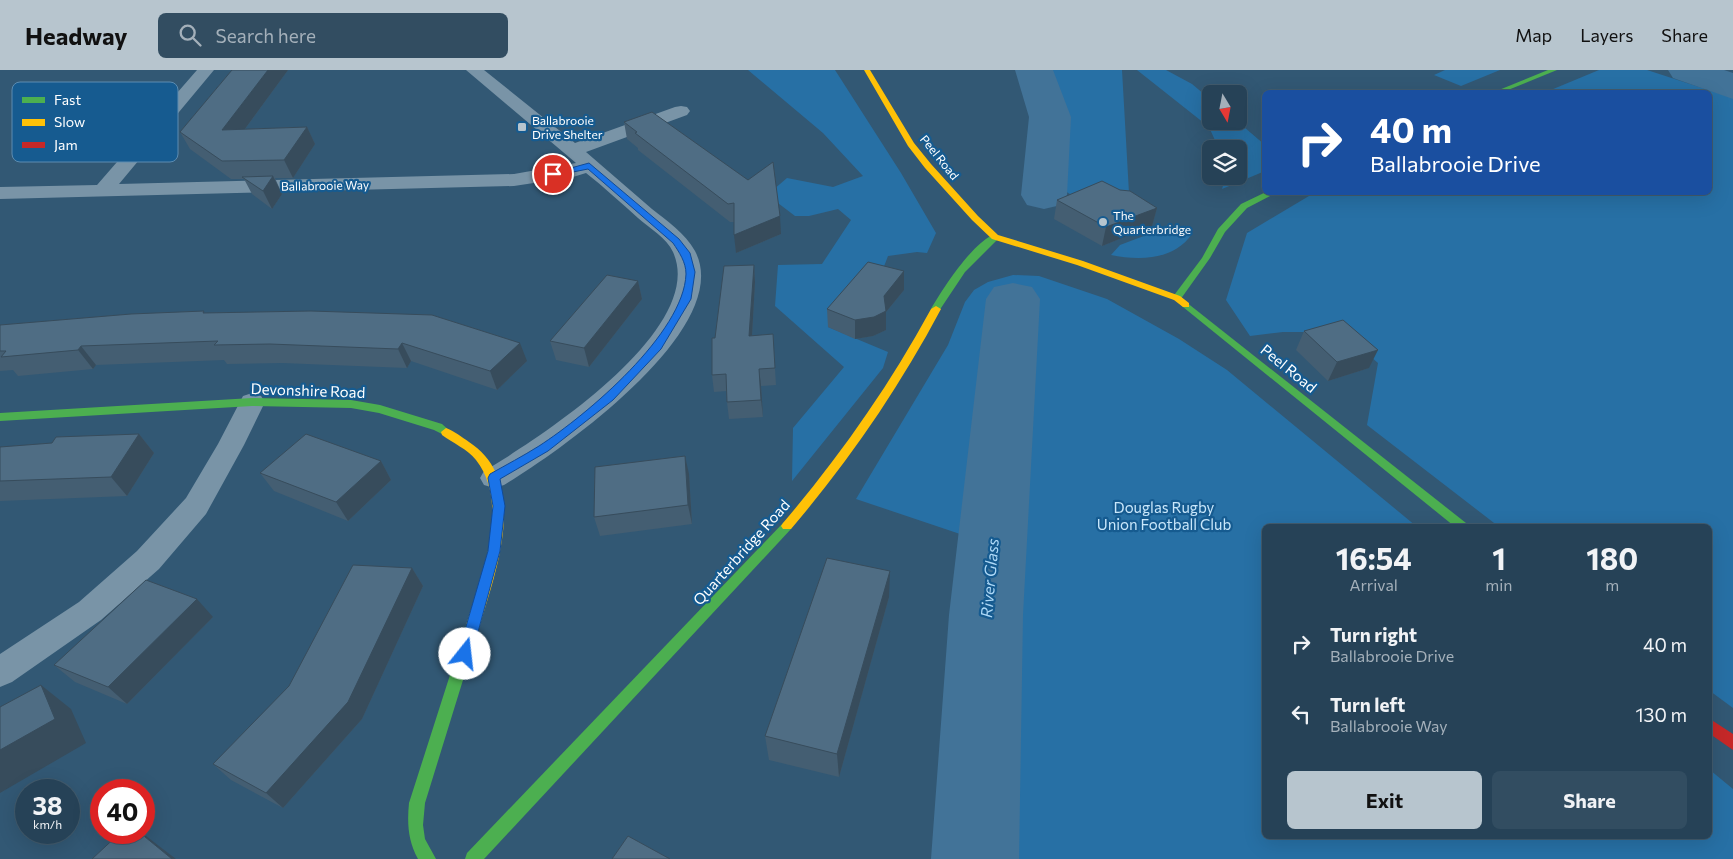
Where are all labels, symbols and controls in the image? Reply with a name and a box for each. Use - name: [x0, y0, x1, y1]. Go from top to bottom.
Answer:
- search box: [158, 13, 508, 58]
- text: Headway: [25, 21, 128, 50]
- icon: search: [176, 21, 204, 49]
- text: Search here: [216, 24, 316, 47]
- text: Map: [1515, 24, 1552, 46]
- text: Layers: [1580, 24, 1633, 46]
- text: Share: [1661, 24, 1708, 46]
- legend: [12, 82, 178, 162]
- north arrow: [1202, 85, 1248, 130]
- map controls: [1202, 85, 1247, 185]
- text: Fast: [54, 91, 81, 108]
- text: 40 m: [1370, 107, 1452, 150]
- icon: right: [1287, 110, 1352, 175]
- text: Slow: [54, 113, 85, 130]
- place label: Ballabrooie Drive Shelter: [532, 113, 603, 141]
- marker: Ballabrooie Drive Shelter: [516, 121, 528, 133]
- street label: Peel Road: [918, 132, 962, 182]
- text: Jam: [54, 136, 78, 153]
- button: layers: [1202, 140, 1247, 185]
- text: Ballabrooie Drive: [1370, 150, 1541, 177]
- pin: [532, 153, 574, 195]
- icon: arrive: [539, 160, 567, 188]
- street label: Ballabrooie Way: [281, 177, 369, 193]
- place label: The Quarterbridge: [1113, 208, 1191, 236]
- marker: The Quarterbridge: [1097, 216, 1109, 228]
- street label: Peel Road: [1257, 340, 1321, 396]
- street label: Devonshire Road: [250, 379, 366, 401]
- street label: Quarterbridge Road: [689, 496, 793, 608]
- park label: Douglas Rugby Union Football Club: [1097, 498, 1231, 533]
- water label: River Glass: [976, 538, 1002, 618]
- text: 16:54: [1336, 539, 1412, 576]
- text: 1: [1492, 539, 1506, 576]
- text: 180: [1586, 539, 1638, 576]
- text: Arrival: [1349, 575, 1398, 594]
- text: min: [1485, 575, 1513, 594]
- text: m: [1605, 575, 1619, 594]
- text: Turn right: [1330, 623, 1417, 646]
- position arrow: [438, 627, 490, 679]
- icon: right: [1287, 630, 1315, 658]
- text: 40 m: [1643, 633, 1687, 656]
- text: Ballabrooie Drive: [1330, 646, 1454, 665]
- text: Turn left: [1330, 693, 1405, 716]
- icon: left: [1287, 700, 1315, 728]
- text: 130 m: [1635, 703, 1687, 726]
- text: Ballabrooie Way: [1330, 716, 1447, 735]
- button: Exit: [1287, 771, 1482, 829]
- button: Share: [1492, 771, 1687, 829]
- speed limit sign: 40: [90, 779, 155, 844]
- text: 38: [32, 790, 63, 820]
- text: km/h: [33, 817, 62, 831]

